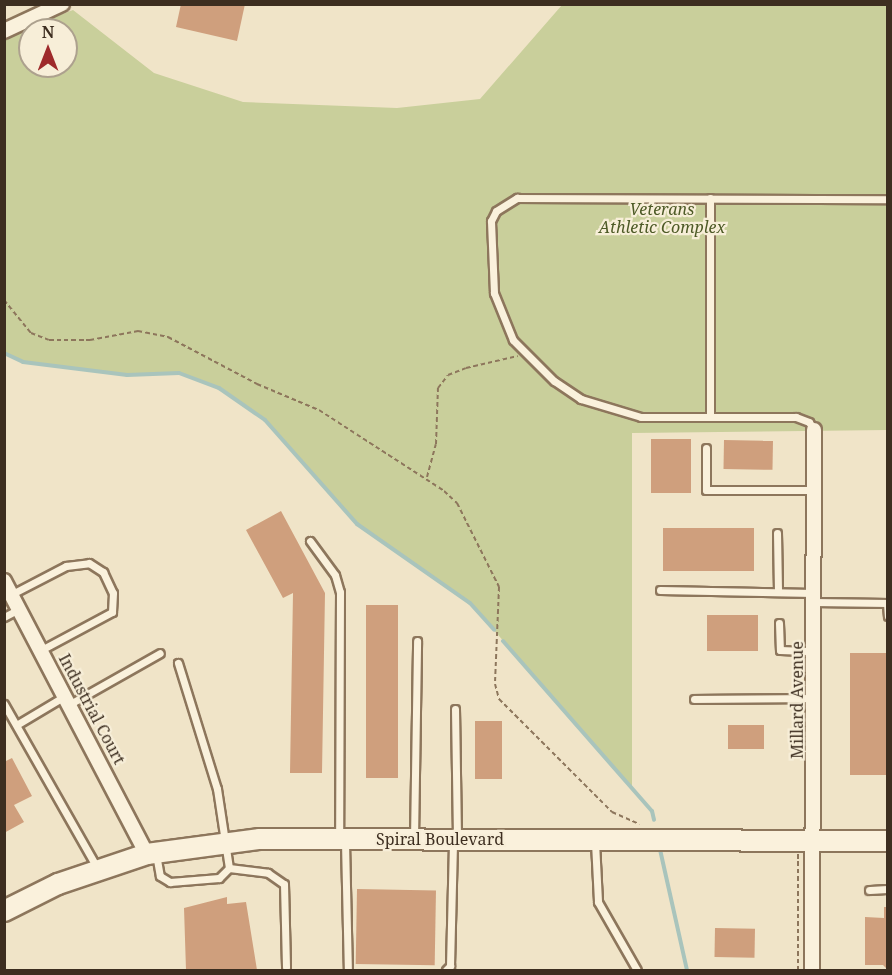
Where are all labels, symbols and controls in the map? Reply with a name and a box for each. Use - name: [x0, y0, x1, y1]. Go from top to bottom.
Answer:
- north arrow: [18, 18, 78, 78]
- text: N: [42, 21, 54, 43]
- park label: Veterans Athletic Complex: [599, 199, 725, 237]
- street label: Millard Avenue: [787, 641, 807, 759]
- street label: Industrial Court: [55, 651, 129, 767]
- street label: Spiral Boulevard: [376, 829, 504, 849]

